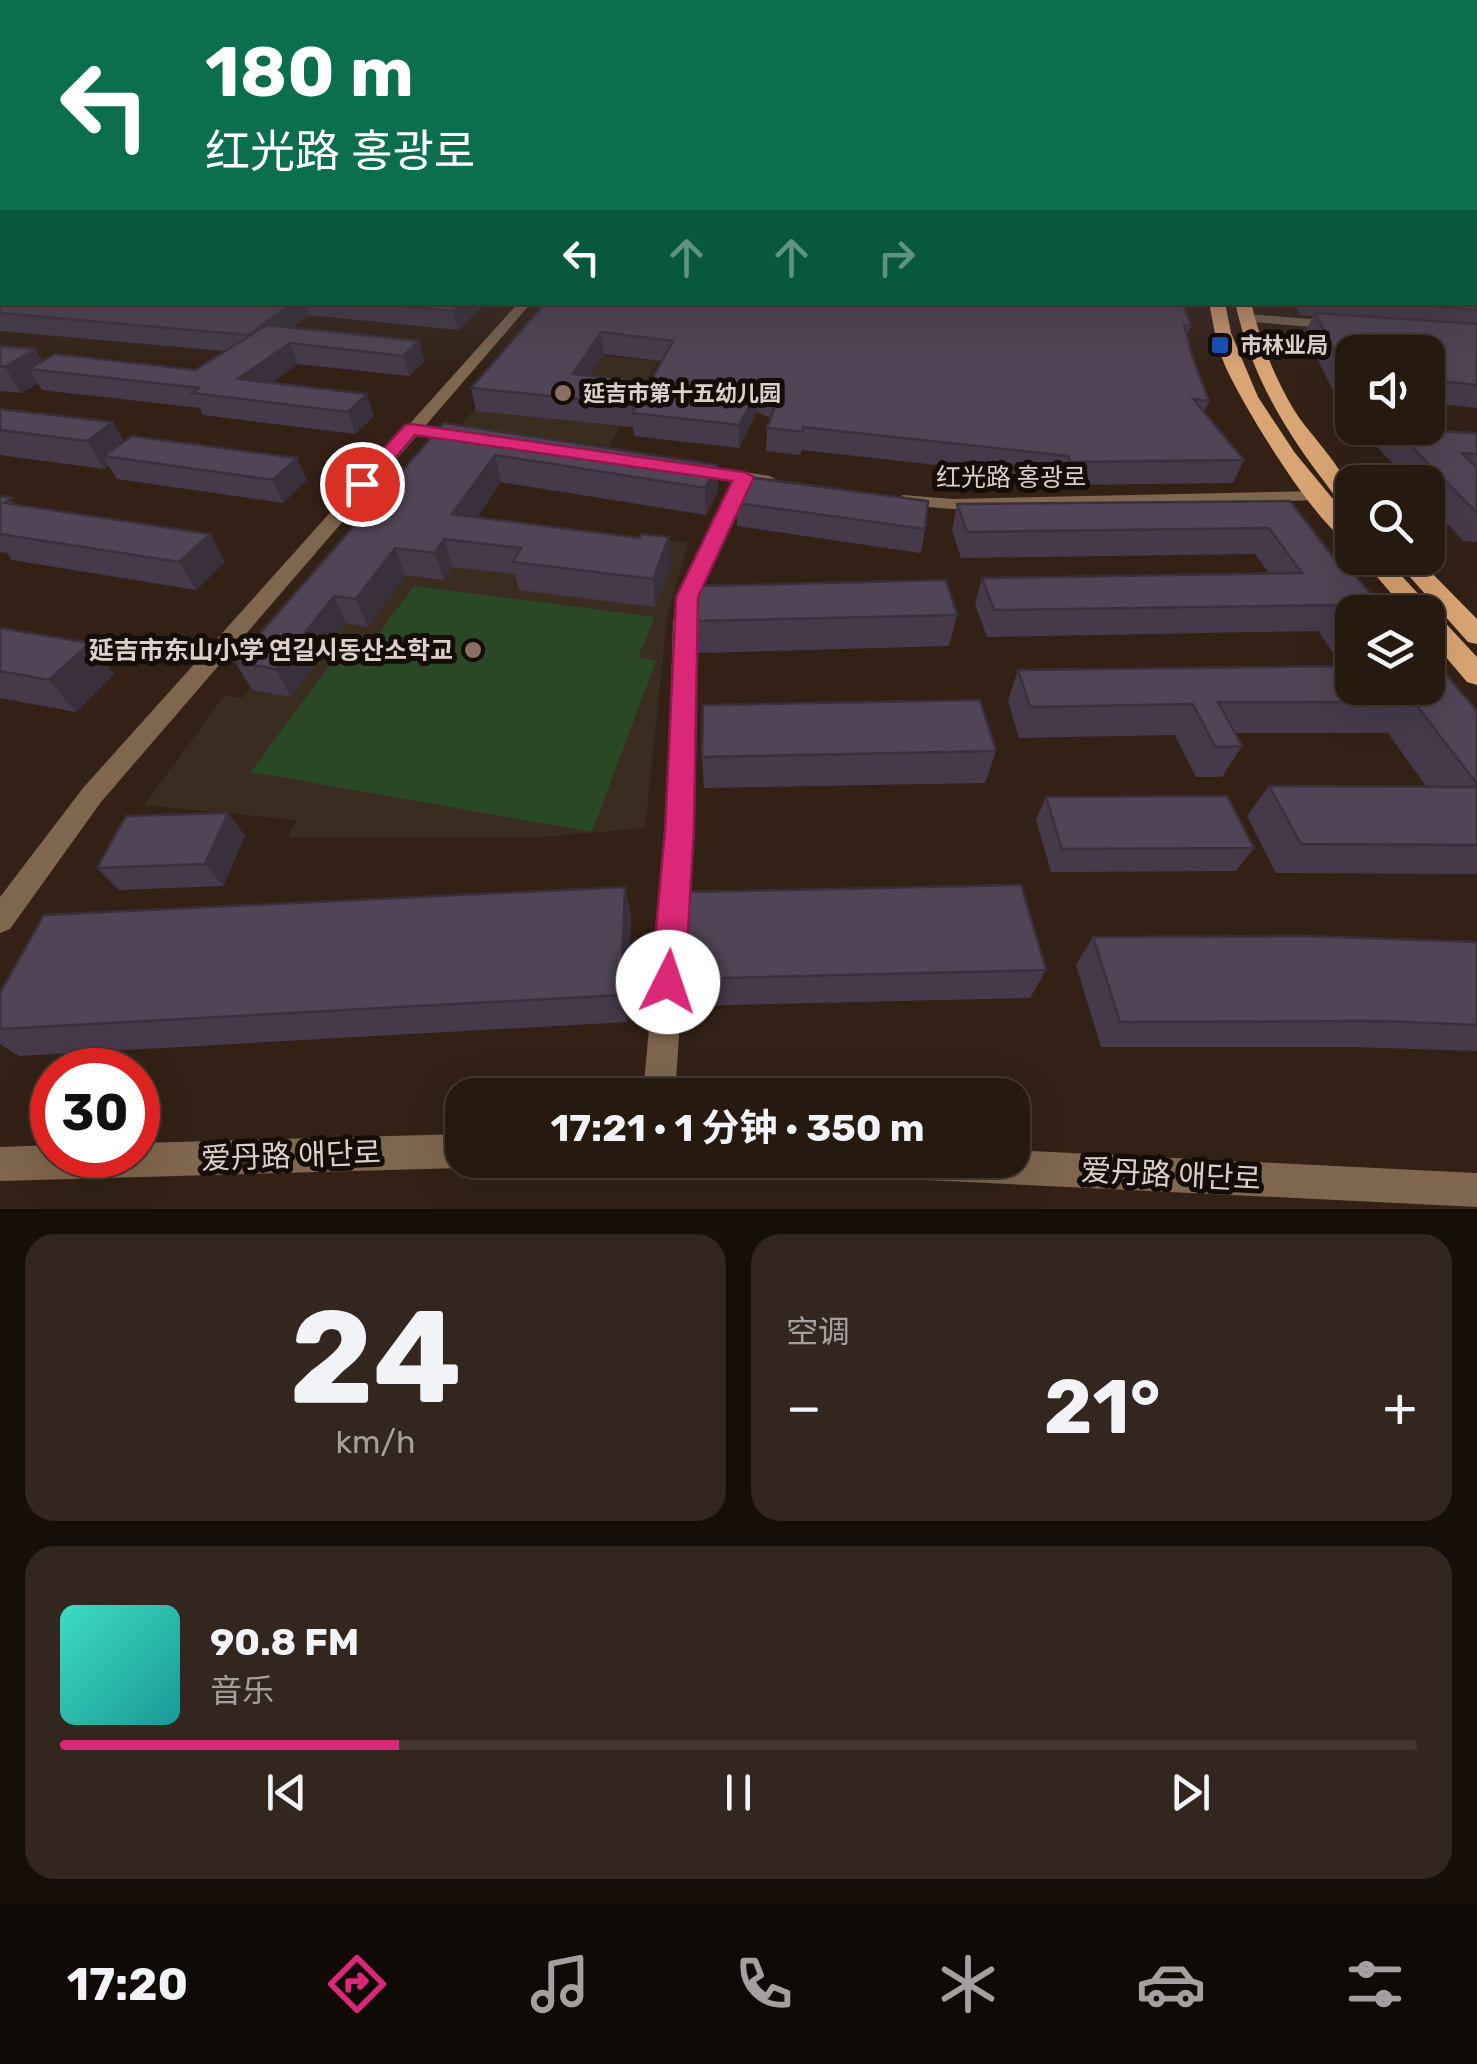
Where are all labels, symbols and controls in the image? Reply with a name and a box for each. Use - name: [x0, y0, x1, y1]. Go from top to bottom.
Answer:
- text: 180 m: [205, 31, 414, 114]
- icon: left: [40, 40, 170, 170]
- text: 红光路 홍광로: [205, 125, 475, 178]
- icon: left: [554, 230, 609, 285]
- icon: ahead: [659, 230, 714, 285]
- icon: ahead: [764, 230, 819, 285]
- icon: right: [869, 230, 924, 285]
- place label: 市林业局: [1240, 332, 1328, 359]
- marker: 市林业局: [1209, 334, 1231, 356]
- map controls: [1335, 335, 1445, 705]
- button: sound: [1335, 335, 1445, 445]
- place label: 延吉市第十五幼儿园: [583, 380, 781, 407]
- marker: 延吉市第十五幼儿园: [552, 382, 574, 404]
- pin: [320, 442, 405, 527]
- icon: arrive: [335, 457, 390, 512]
- street label: 红光路 홍광로: [936, 463, 1086, 492]
- button: search: [1335, 465, 1445, 575]
- button: layers: [1335, 595, 1445, 705]
- place label: 延吉市东山小学 연길시동산소학교: [89, 636, 453, 665]
- marker: 延吉市东山小学 연길시동산소학교: [462, 639, 484, 661]
- position arrow: [616, 930, 720, 1034]
- speed limit sign: 30: [30, 1048, 160, 1178]
- text: 17:21 · 1 分钟 · 350 m: [550, 1105, 925, 1151]
- street label: 爱丹路 애단로: [200, 1135, 382, 1177]
- street label: 爱丹路 애단로: [1080, 1152, 1262, 1198]
- text: 24: [289, 1280, 462, 1435]
- text: 空调: [786, 1313, 850, 1351]
- text: 21°: [1044, 1363, 1161, 1452]
- text: −: [786, 1375, 822, 1440]
- text: +: [1383, 1375, 1417, 1440]
- text: km/h: [336, 1423, 415, 1461]
- text: 90.8 FM: [210, 1619, 359, 1665]
- text: 音乐: [210, 1672, 274, 1710]
- icon: previous: [259, 1765, 314, 1820]
- icon: pause: [711, 1765, 766, 1820]
- icon: next: [1163, 1765, 1218, 1820]
- icon: directions: [322, 1949, 392, 2019]
- icon: music: [525, 1949, 595, 2019]
- icon: phone: [729, 1949, 799, 2019]
- icon: climate: [933, 1949, 1003, 2019]
- icon: car: [1136, 1949, 1206, 2019]
- icon: filters: [1340, 1949, 1410, 2019]
- text: 17:20: [67, 1958, 188, 2011]

